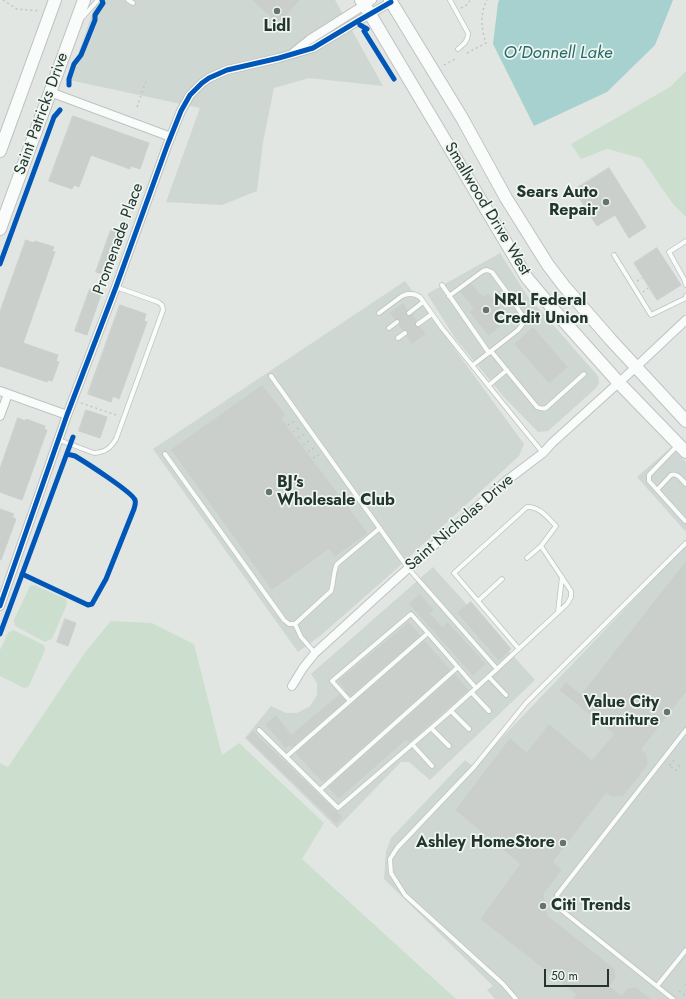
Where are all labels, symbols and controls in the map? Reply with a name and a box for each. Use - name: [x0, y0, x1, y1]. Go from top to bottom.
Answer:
- marker: Lidl: [272, 6, 282, 16]
- place label: Lidl: [263, 17, 291, 37]
- water label: O'Donnell Lake: [504, 44, 612, 64]
- street label: Saint Patricks Drive: [11, 50, 73, 178]
- street label: Smallwood Drive West: [440, 139, 534, 279]
- street label: Promenade Place: [90, 181, 148, 297]
- place label: Sears Auto Repair: [516, 183, 598, 221]
- marker: Sears Auto Repair: [601, 197, 611, 207]
- place label: NRL Federal Credit Union: [494, 291, 588, 329]
- marker: NRL Federal Credit Union: [481, 305, 491, 315]
- street label: Saint Nicholas Drive: [402, 471, 518, 575]
- place label: BJ's Wholesale Club: [277, 473, 395, 511]
- marker: BJ's Wholesale Club: [264, 487, 274, 497]
- place label: Value City Furniture: [584, 693, 659, 731]
- marker: Value City Furniture: [662, 707, 672, 717]
- place label: Ashley HomeStore: [416, 833, 555, 853]
- marker: Ashley HomeStore: [558, 838, 568, 848]
- place label: Citi Trends: [551, 896, 631, 916]
- marker: Citi Trends: [538, 901, 548, 911]
- scale bar: [546, 961, 611, 987]
- text: 50 m: [551, 967, 578, 985]

